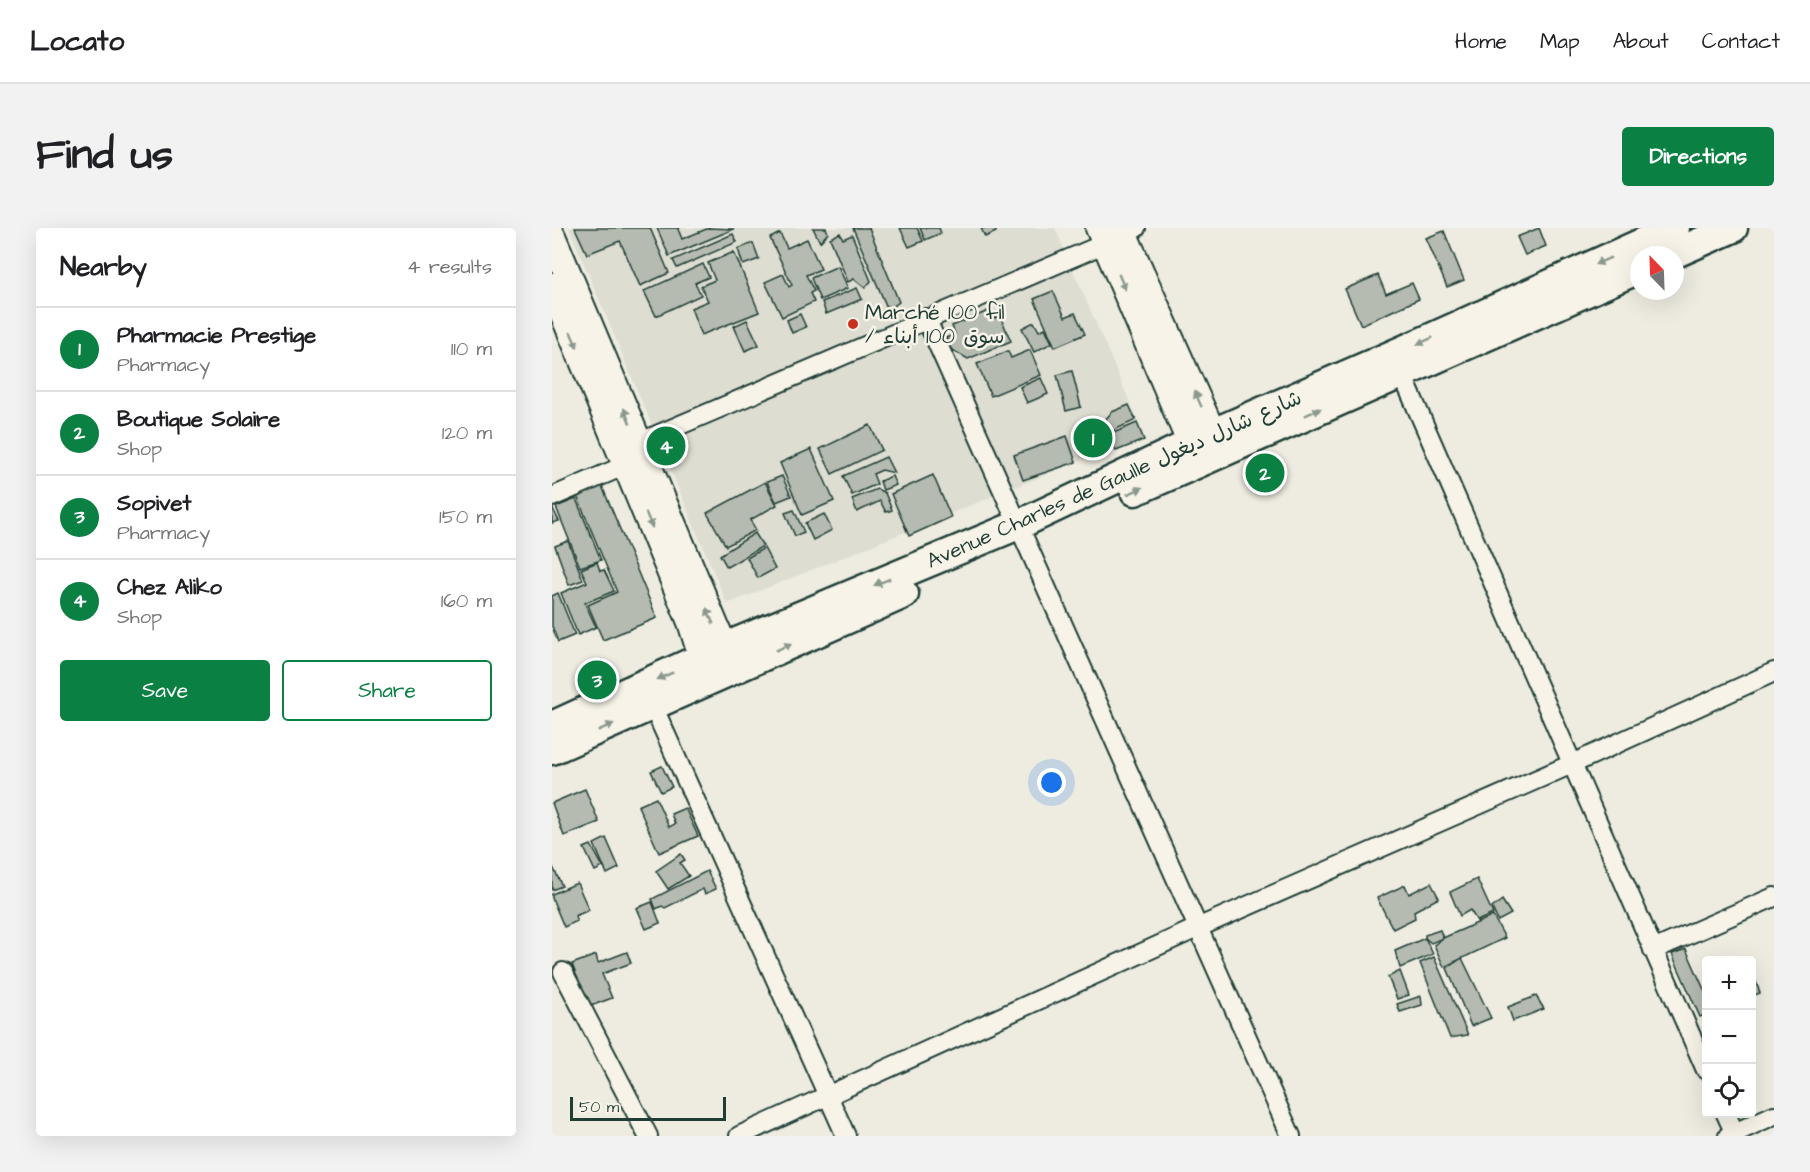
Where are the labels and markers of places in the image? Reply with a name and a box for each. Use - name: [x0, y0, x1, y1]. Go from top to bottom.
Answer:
- place label: Marché 100 fil / سوق 100 أبناء: [865, 298, 1005, 351]
- marker: Marché 100 fil / سوق 100 أبناء: [846, 317, 860, 331]
- pin: 1: [1074, 416, 1112, 460]
- pin: 4: [646, 424, 686, 468]
- pin: 2: [1246, 450, 1284, 496]
- pin: 3: [578, 658, 616, 702]

